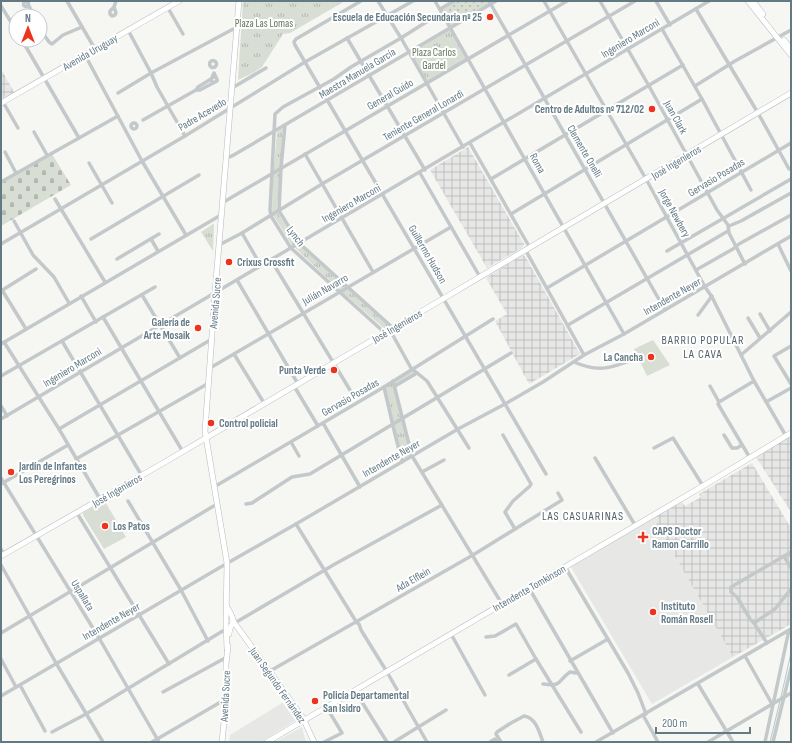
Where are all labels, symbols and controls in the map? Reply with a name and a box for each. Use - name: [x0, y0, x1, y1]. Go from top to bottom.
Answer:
- north arrow: [8, 8, 48, 48]
- place label: Escuela de Educación Secundaria nº 25: [333, 11, 482, 24]
- text: N: [25, 12, 31, 25]
- marker: Escuela de Educación Secundaria nº 25: [485, 12, 495, 22]
- street label: Ingeniero Marconi: [599, 16, 662, 61]
- park label: Plaza Las Lomas: [235, 17, 293, 30]
- street label: Avenida Uruguay: [60, 31, 121, 74]
- street label: Maestra Manuela García: [316, 45, 398, 101]
- park label: Plaza Carlos Gardel: [412, 46, 456, 72]
- street label: General Guido: [365, 76, 416, 113]
- street label: Teniente General Lonardi: [381, 87, 466, 144]
- street label: Padre Acevedo: [176, 95, 229, 134]
- street label: Juan Clark: [661, 97, 690, 137]
- place label: Centro de Adultos nº 712/02: [535, 103, 644, 116]
- marker: Centro de Adultos nº 712/02: [647, 104, 657, 114]
- street label: Clemente Onelli: [564, 123, 605, 180]
- street label: José Ingenieros: [648, 143, 703, 183]
- street label: Roma: [527, 151, 548, 175]
- street label: Gervasio Posadas: [686, 155, 747, 199]
- street label: Ingeniero Marconi: [320, 181, 383, 225]
- street label: Jorge Newbery: [656, 186, 693, 240]
- street label: Guillermo Hudson: [406, 223, 450, 286]
- street label: Lynch: [284, 224, 308, 249]
- place label: Crixus Crossfit: [237, 256, 295, 269]
- marker: Crixus Crossfit: [224, 257, 234, 267]
- street label: Julián Navarro: [299, 271, 351, 308]
- street label: Intendente Neyer: [641, 275, 703, 318]
- street label: Avenida Sucre: [207, 277, 224, 330]
- street label: José Ingenieros: [369, 307, 424, 346]
- place label: Galería de Arte Mosaik: [143, 316, 190, 342]
- marker: Galería de Arte Mosaik: [193, 323, 203, 333]
- district label: BARRIO POPULAR LA CAVA: [661, 333, 745, 362]
- street label: Ingeniero Marconi: [41, 345, 104, 390]
- place label: La Cancha: [603, 351, 643, 364]
- marker: La Cancha: [646, 352, 656, 362]
- place label: Punta Verde: [279, 364, 326, 377]
- marker: Punta Verde: [329, 365, 339, 375]
- street label: Gervasio Posadas: [319, 376, 381, 419]
- place label: Control policial: [219, 417, 278, 430]
- marker: Control policial: [206, 418, 216, 428]
- street label: Intendente Neyer: [360, 437, 422, 480]
- place label: Jardín de Infantes Los Peregrinos: [18, 460, 87, 486]
- marker: Jardín de Infantes Los Peregrinos: [6, 467, 16, 477]
- street label: José Ingenieros: [89, 471, 144, 510]
- district label: LAS CASUARINAS: [542, 509, 624, 524]
- place label: Los Patos: [113, 520, 150, 533]
- marker: Los Patos: [100, 521, 110, 531]
- place label: CAPS Doctor Ramon Carrillo: [652, 525, 709, 551]
- marker: CAPS Doctor Ramon Carrillo: [637, 531, 649, 543]
- street label: Intendente Tomkinson: [490, 562, 568, 615]
- street label: Ada Elflein: [393, 564, 433, 595]
- street label: Uspallata: [68, 577, 97, 613]
- street label: Intendente Neyer: [80, 600, 142, 643]
- place label: Instituto Román Rosell: [661, 600, 713, 626]
- marker: Instituto Román Rosell: [648, 607, 658, 617]
- street label: Juan Segundo Fernández: [246, 644, 309, 726]
- street label: Avenida Sucre: [218, 670, 233, 723]
- place label: Policía Departamental San Isidro: [323, 689, 409, 715]
- marker: Policía Departamental San Isidro: [310, 696, 320, 706]
- scale bar: [656, 709, 750, 735]
- text: 200 m: [662, 716, 688, 731]

